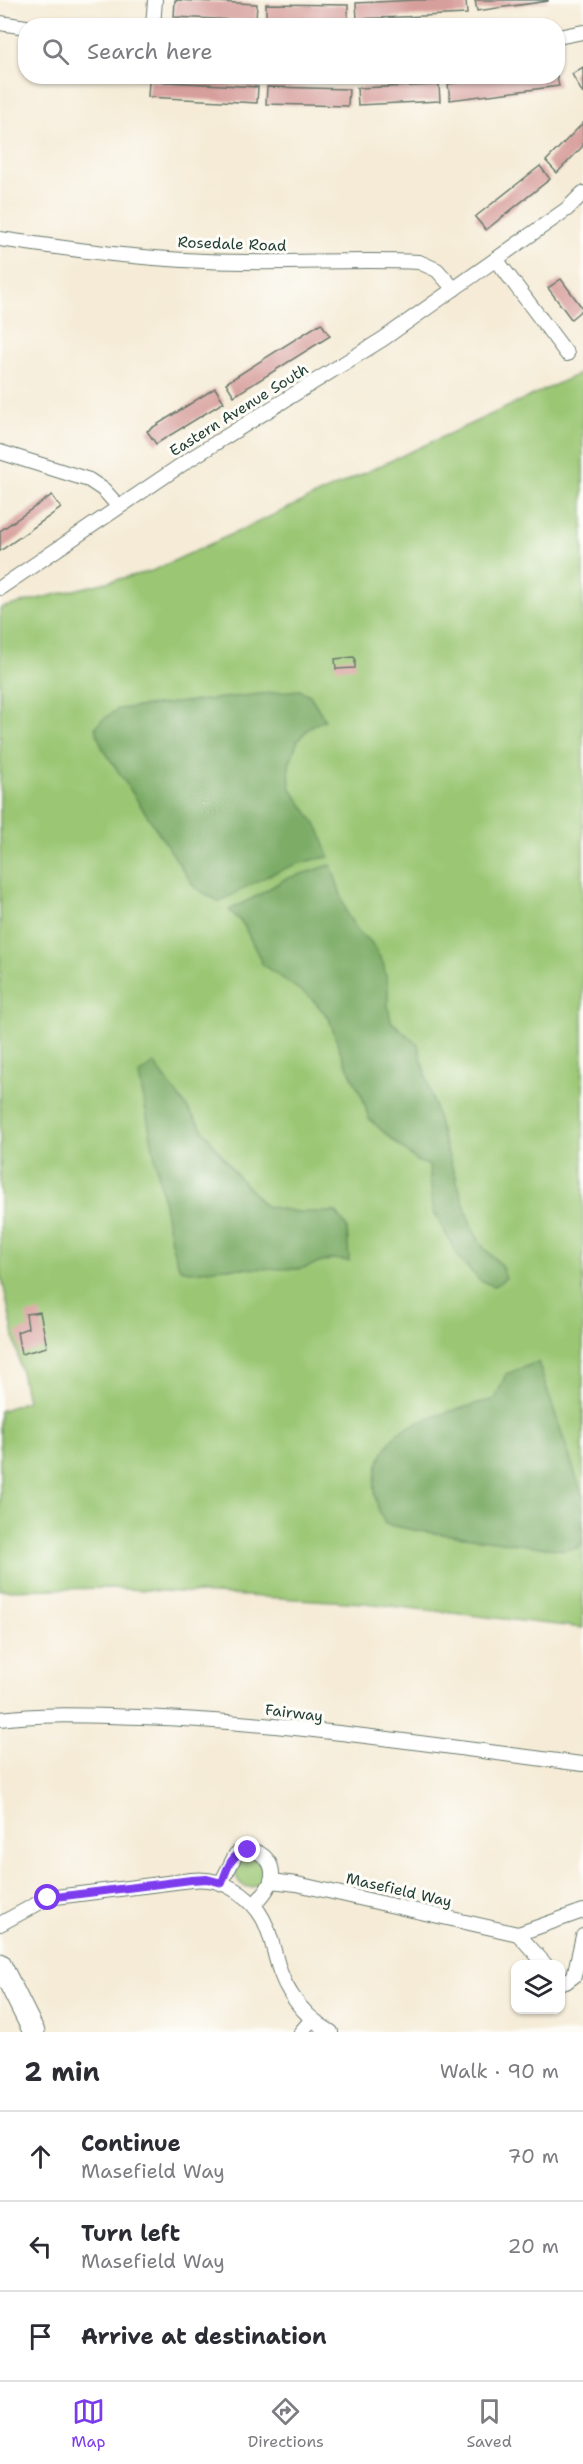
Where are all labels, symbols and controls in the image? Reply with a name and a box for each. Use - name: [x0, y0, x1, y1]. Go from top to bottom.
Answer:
- search box: [18, 18, 565, 84]
- icon: search: [39, 35, 72, 68]
- text: Search here: [87, 37, 213, 66]
- street label: Rosedale Road: [177, 232, 287, 256]
- street label: Eastern Avenue South: [166, 359, 312, 461]
- street label: Fairway: [264, 1700, 324, 1726]
- route end: [234, 1836, 260, 1862]
- street label: Masefield Way: [344, 1868, 454, 1912]
- route start: [34, 1884, 60, 1910]
- map controls: [511, 1960, 565, 2014]
- button: layers: [511, 1960, 565, 2014]
- text: 2 min: [24, 2054, 100, 2089]
- text: Walk · 90 m: [440, 2058, 559, 2084]
- text: Continue: [81, 2129, 181, 2158]
- icon: ahead: [24, 2140, 57, 2173]
- text: 70 m: [507, 2143, 559, 2169]
- text: Masefield Way: [81, 2158, 225, 2184]
- text: Turn left: [81, 2219, 180, 2248]
- icon: left: [24, 2230, 57, 2263]
- text: 20 m: [508, 2233, 559, 2259]
- text: Masefield Way: [81, 2248, 225, 2274]
- icon: arrive: [24, 2320, 57, 2353]
- text: Arrive at destination: [81, 2322, 327, 2351]
- tab: Map: [71, 2395, 105, 2452]
- tab: Directions: [248, 2395, 324, 2452]
- tab: Saved: [466, 2395, 512, 2452]

